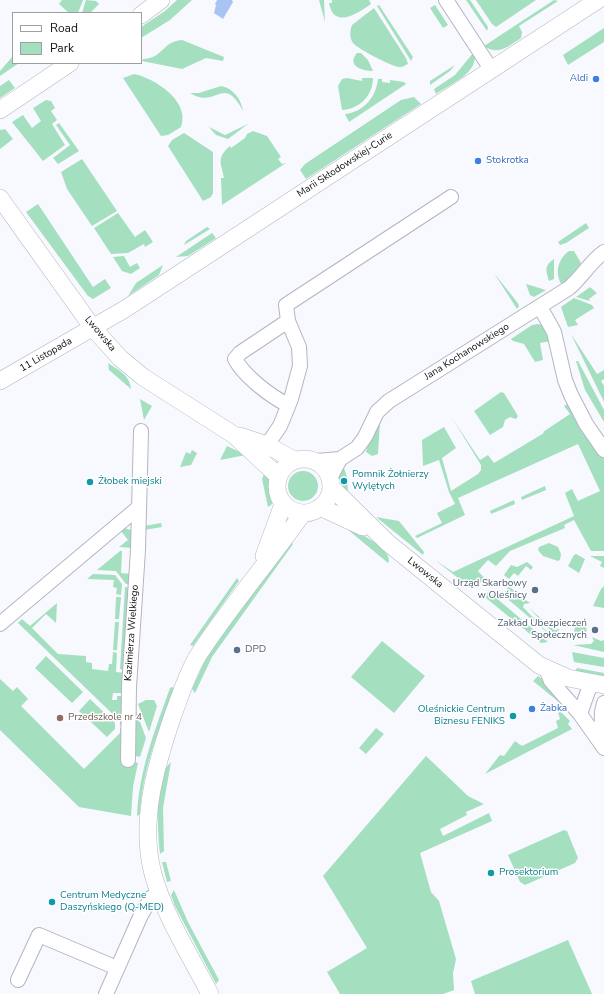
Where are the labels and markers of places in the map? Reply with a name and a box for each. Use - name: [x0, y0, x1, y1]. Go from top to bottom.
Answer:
- place label: Aldi: [570, 73, 588, 85]
- marker: Aldi: [591, 74, 601, 84]
- place label: Stokrotka: [486, 155, 529, 167]
- marker: Stokrotka: [473, 156, 483, 166]
- place label: Pomnik Żołnierzy Wylętych: [352, 469, 429, 492]
- place label: Żłobek miejski: [98, 476, 162, 488]
- marker: Pomnik Żołnierzy Wylętych: [339, 476, 349, 486]
- marker: Żłobek miejski: [85, 477, 95, 487]
- place label: Urząd Skarbowy w Oleśnicy: [453, 578, 527, 602]
- marker: Urząd Skarbowy w Oleśnicy: [530, 585, 540, 595]
- place label: Zakład Ubezpieczeń Społecznych: [498, 618, 587, 642]
- marker: Zakład Ubezpieczeń Społecznych: [590, 625, 600, 635]
- place label: DPD: [245, 644, 266, 656]
- marker: DPD: [232, 645, 242, 655]
- place label: Żabka: [540, 703, 567, 715]
- place label: Oleśnickie Centrum Biznesu FENIKS: [418, 704, 505, 728]
- marker: Żabka: [527, 704, 537, 714]
- marker: Oleśnickie Centrum Biznesu FENIKS: [508, 711, 518, 721]
- place label: Przedszkole nr 4: [68, 712, 142, 724]
- marker: Przedszkole nr 4: [55, 713, 65, 723]
- place label: Prosektorium: [499, 867, 558, 879]
- marker: Prosektorium: [486, 868, 496, 878]
- place label: Centrum Medyczne Daszyńskiego (Q-MED): [60, 890, 164, 914]
- marker: Centrum Medyczne Daszyńskiego (Q-MED): [47, 897, 57, 907]

